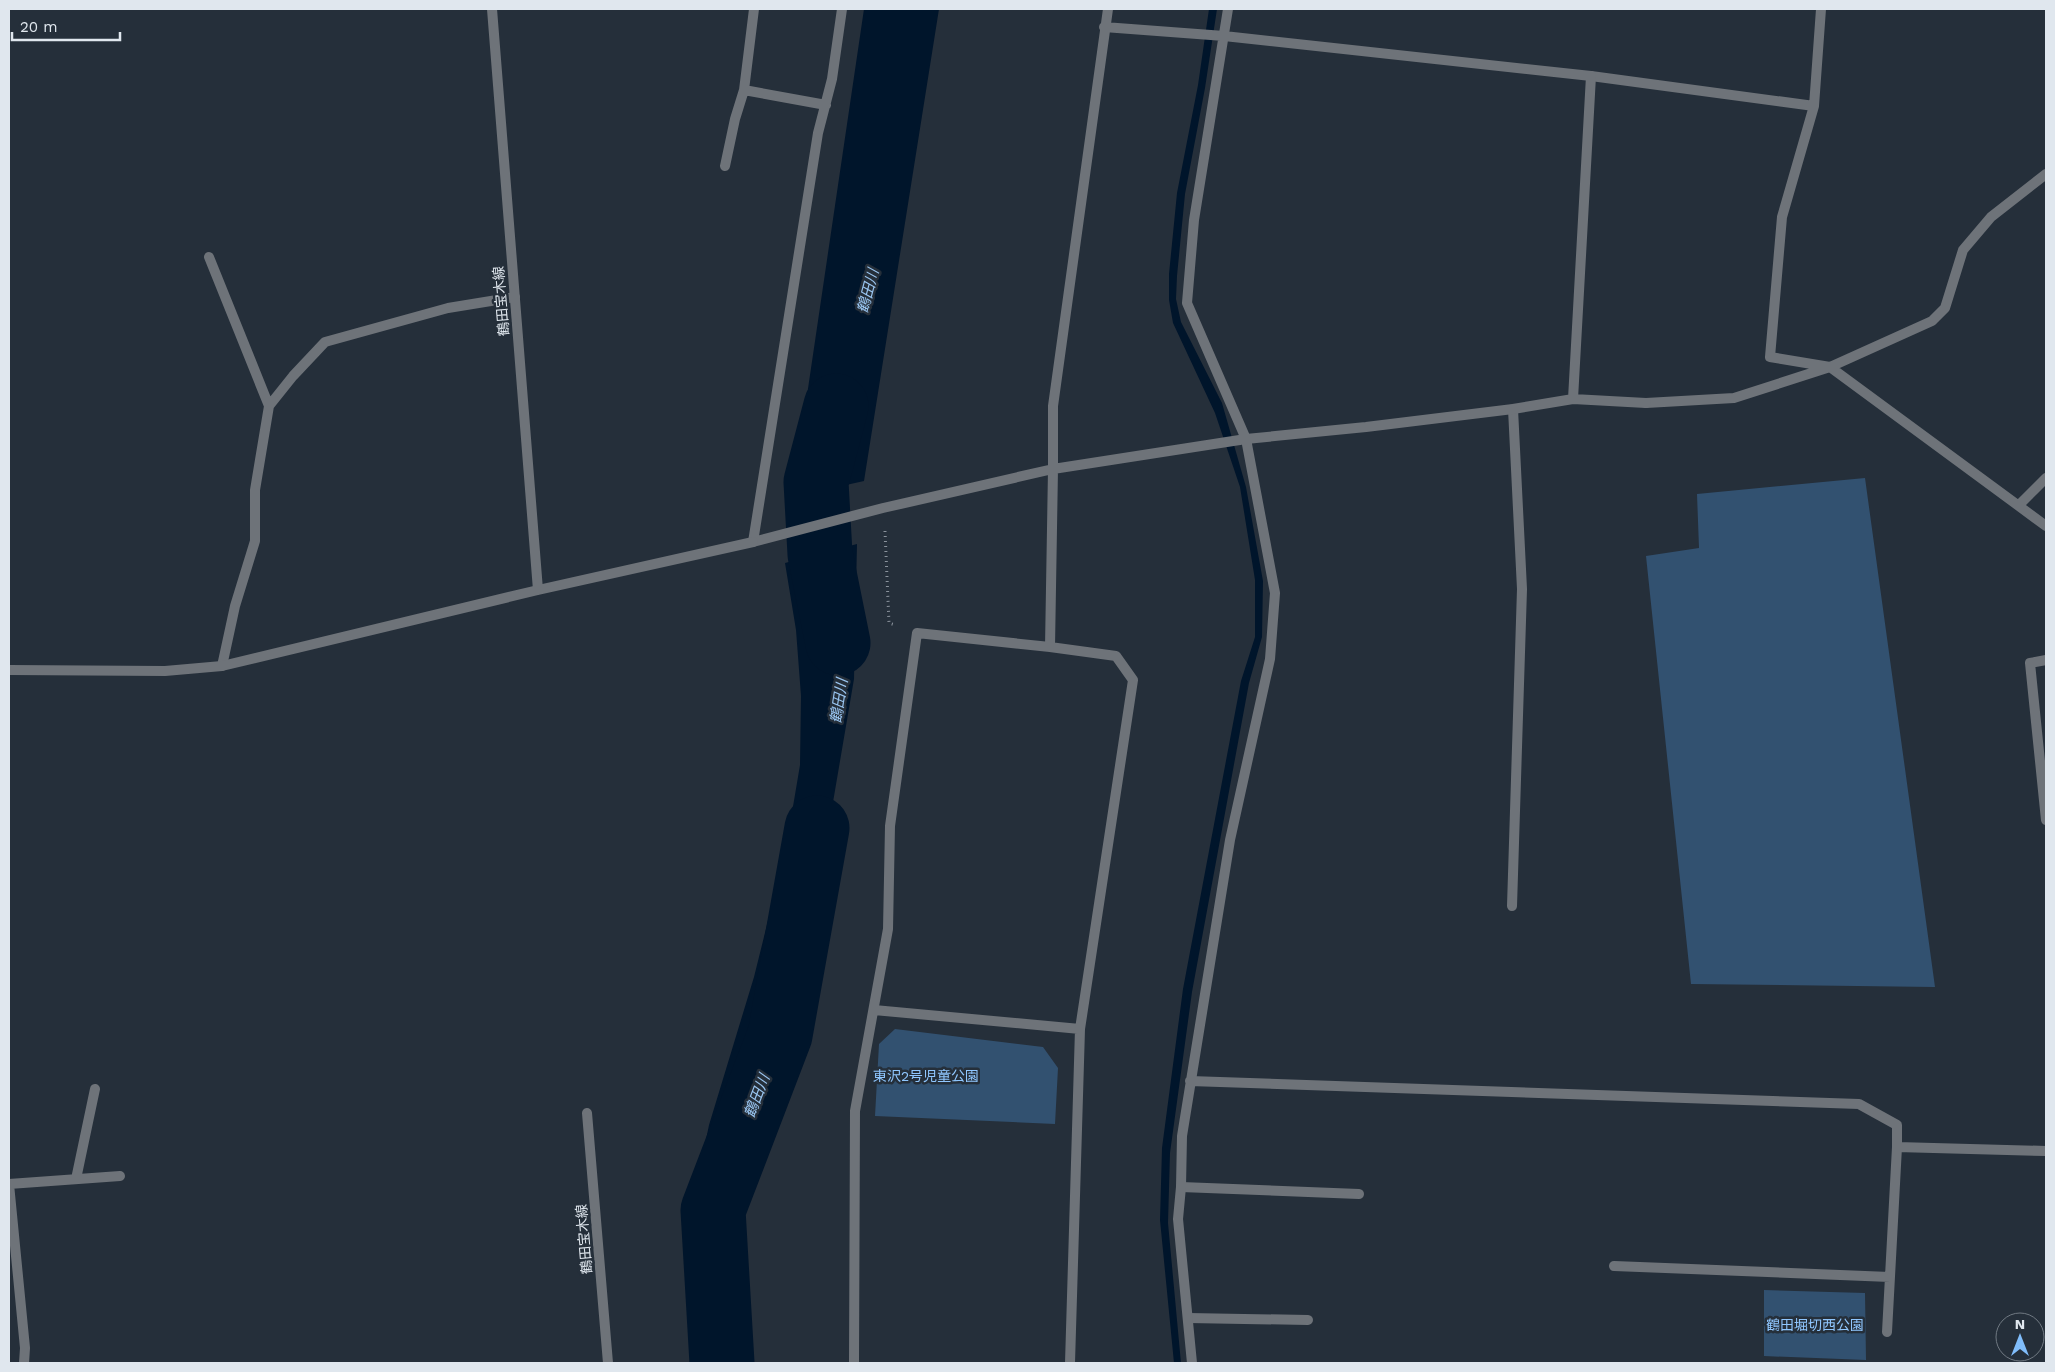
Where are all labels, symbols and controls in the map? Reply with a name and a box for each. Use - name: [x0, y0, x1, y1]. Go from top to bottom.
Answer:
- scale bar: [12, 10, 120, 42]
- text: 20 m: [20, 18, 58, 36]
- street label: 鶴田宝木線: [490, 265, 512, 337]
- water label: 鶴田川: [853, 265, 883, 315]
- water label: 鶴田川: [827, 675, 852, 725]
- park label: 東沢2号児童公園: [873, 1068, 979, 1084]
- water label: 鶴田川: [741, 1070, 774, 1120]
- street label: 鶴田宝木線: [573, 1203, 595, 1275]
- north arrow: [1995, 1312, 2045, 1362]
- text: N: [2015, 1316, 2025, 1332]
- park label: 鶴田堀切西公園: [1766, 1317, 1864, 1333]

